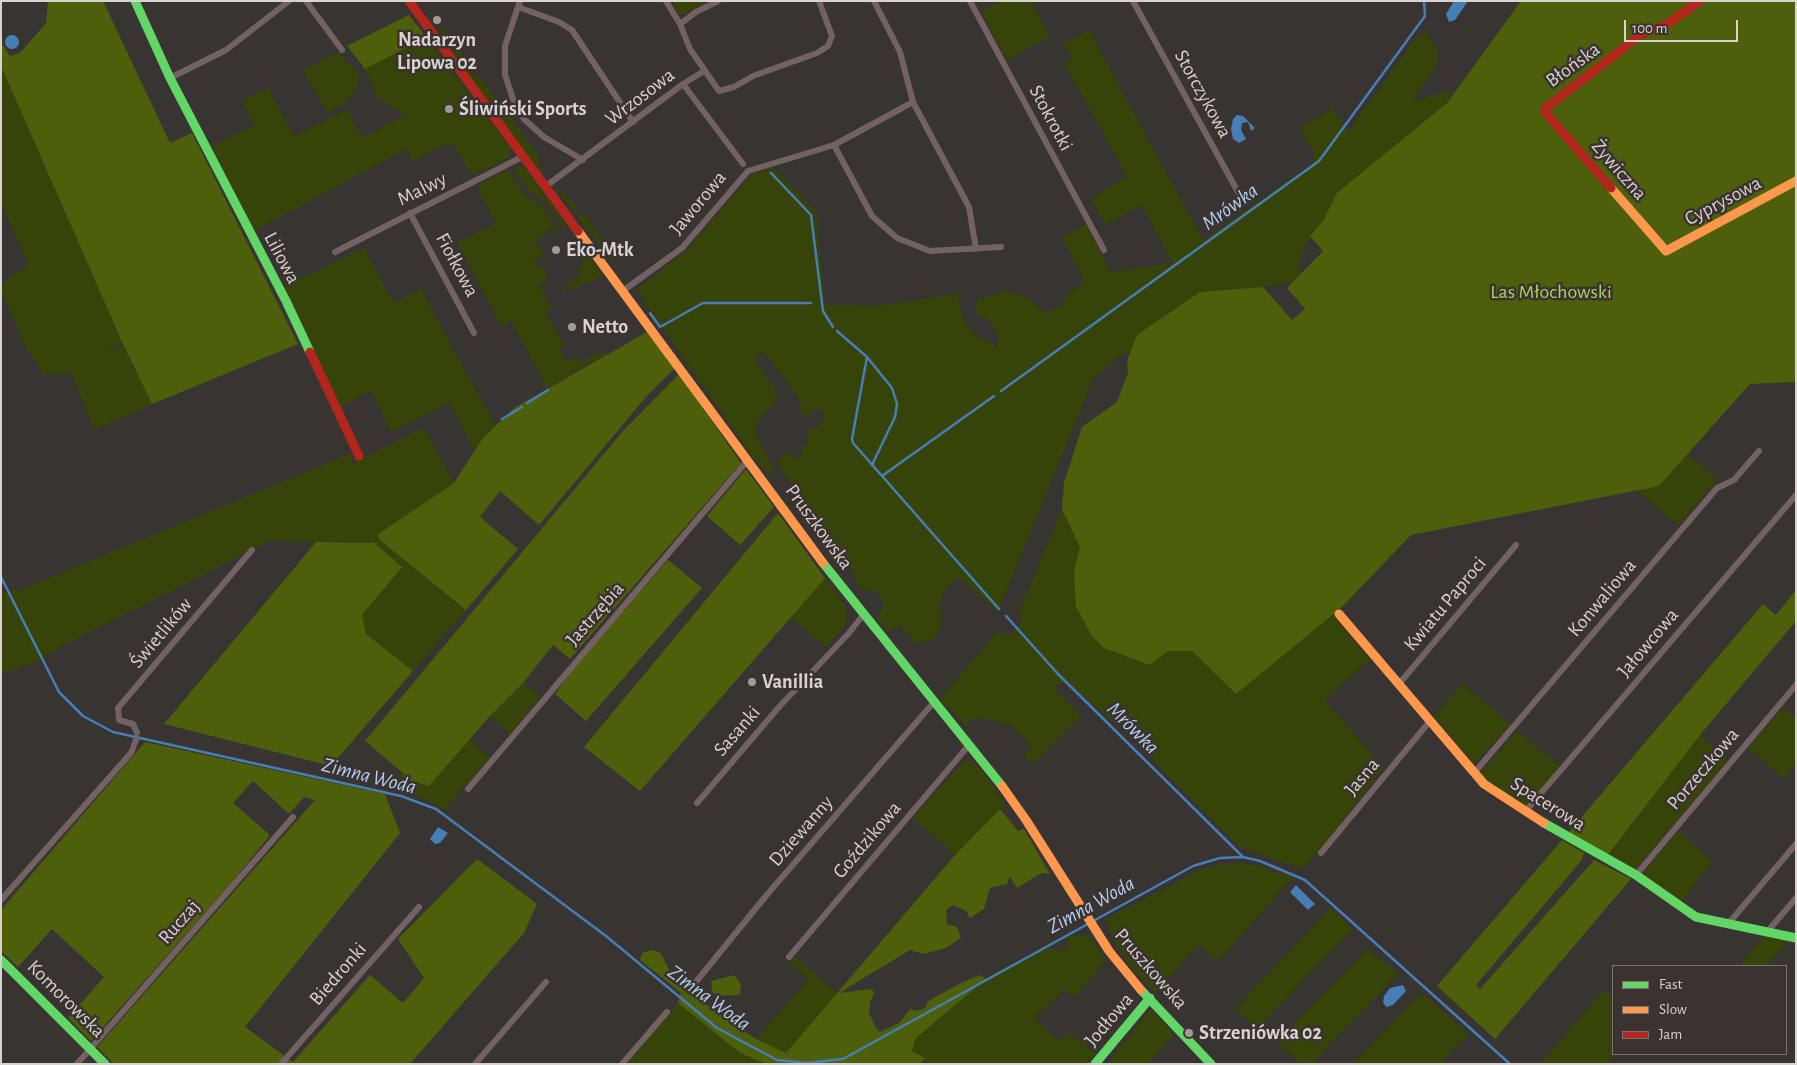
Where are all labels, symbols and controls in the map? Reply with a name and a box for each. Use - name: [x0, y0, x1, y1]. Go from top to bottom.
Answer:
- scale bar: [1627, 10, 1741, 42]
- marker: Nadarzyn Lipowa 02: [431, 14, 443, 26]
- text: 100 m: [1632, 21, 1667, 36]
- place label: Nadarzyn Lipowa 02: [397, 28, 477, 75]
- street label: Błońska: [1541, 37, 1605, 93]
- street label: Storczykowa: [1169, 46, 1237, 142]
- street label: Wrzosowa: [601, 63, 679, 131]
- street label: Stokrotki: [1024, 81, 1078, 155]
- place label: Śliwiński Sports: [459, 97, 586, 121]
- marker: Śliwiński Sports: [443, 103, 455, 115]
- street label: Żywiczna: [1586, 135, 1652, 205]
- street label: Jaworowa: [664, 166, 732, 240]
- street label: Malwy: [393, 167, 451, 211]
- street label: Cyprysowa: [1681, 171, 1765, 231]
- water label: Mrówka: [1197, 178, 1263, 236]
- street label: Liliowa: [259, 228, 305, 288]
- street label: Fiołkowa: [430, 229, 484, 301]
- place label: Eko-Mtk: [566, 238, 634, 262]
- marker: Eko-Mtk: [550, 244, 562, 256]
- park label: Las Młochowski: [1490, 280, 1612, 304]
- place label: Netto: [582, 315, 628, 339]
- marker: Netto: [566, 321, 578, 333]
- street label: Pruszkowska: [780, 480, 858, 574]
- street label: Kwiatu Paproci: [1399, 552, 1491, 656]
- street label: Konwaliowa: [1563, 554, 1641, 642]
- street label: Jastrzębia: [561, 577, 629, 651]
- street label: Świetlików: [125, 593, 197, 673]
- street label: Jałowcowa: [1612, 604, 1684, 682]
- place label: Vanillia: [762, 670, 823, 694]
- marker: Vanillia: [746, 676, 758, 688]
- water label: Mrówka: [1102, 697, 1164, 759]
- street label: Sasanki: [709, 701, 765, 761]
- street label: Porzeczkowa: [1662, 723, 1744, 815]
- water label: Zimna Woda: [319, 752, 419, 800]
- street label: Jasna: [1339, 753, 1385, 801]
- street label: Spacerowa: [1506, 772, 1590, 836]
- street label: Dziewanny: [764, 791, 838, 871]
- street label: Goździkowa: [828, 797, 906, 883]
- water label: Zimna Woda: [1043, 871, 1139, 939]
- street label: Ruczaj: [153, 895, 205, 949]
- street label: Pruszkowska: [1109, 924, 1193, 1014]
- street label: Biedronki: [304, 938, 372, 1010]
- street label: Komorowska: [22, 955, 110, 1043]
- water label: Zimna Woda: [663, 960, 755, 1036]
- legend: [1612, 965, 1787, 1055]
- text: Fast: [1659, 977, 1682, 992]
- street label: Jodłowa: [1080, 988, 1138, 1052]
- text: Slow: [1659, 1002, 1687, 1017]
- place label: Strzeniówka 02: [1199, 1021, 1322, 1045]
- marker: Strzeniówka 02: [1183, 1027, 1195, 1039]
- text: Jam: [1659, 1027, 1682, 1042]

